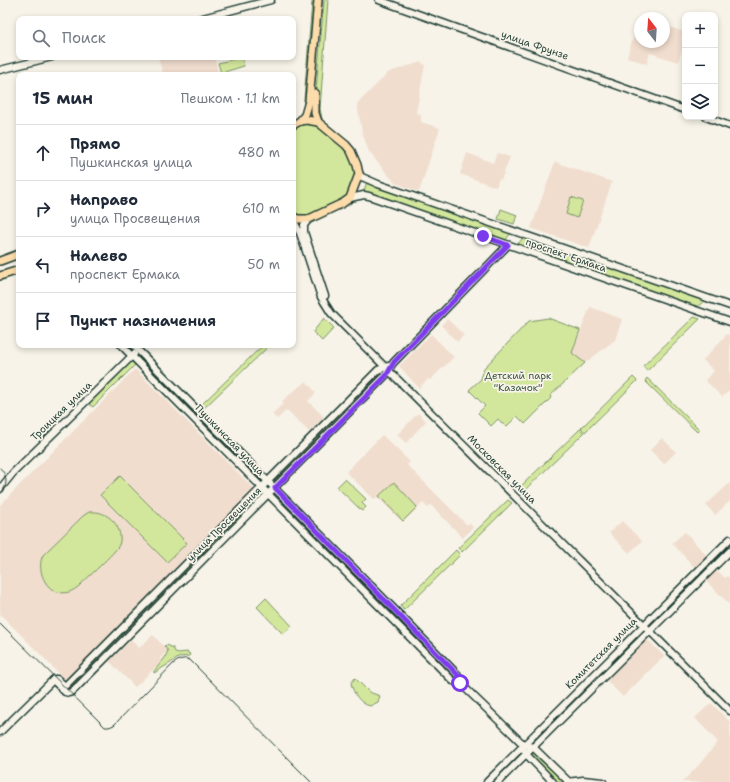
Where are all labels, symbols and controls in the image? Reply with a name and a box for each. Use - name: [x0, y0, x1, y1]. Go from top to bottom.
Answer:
- north arrow: [634, 12, 670, 48]
- map controls: [682, 12, 718, 120]
- button: +: [682, 12, 718, 48]
- search box: [16, 16, 296, 60]
- icon: search: [30, 27, 52, 49]
- street label: улица Фрунзе: [500, 27, 571, 63]
- text: Поиск: [62, 28, 106, 48]
- button: −: [682, 48, 718, 84]
- button: layers: [682, 84, 718, 120]
- text: 15 мин: [32, 87, 93, 109]
- text: Пешком · 1.1 km: [181, 90, 280, 107]
- text: Прямо: [70, 134, 120, 154]
- icon: ahead: [32, 142, 54, 164]
- text: 480 m: [238, 144, 280, 161]
- text: Пушкинская улица: [70, 154, 192, 171]
- text: Направо: [70, 190, 138, 210]
- icon: right: [32, 198, 54, 220]
- text: 610 m: [242, 200, 280, 217]
- text: улица Просвещения: [70, 210, 200, 227]
- route end: [474, 227, 492, 245]
- street label: проспект Ермака: [524, 235, 609, 275]
- text: Налево: [70, 246, 128, 266]
- icon: left: [32, 254, 54, 276]
- text: 50 m: [247, 256, 280, 273]
- text: проспект Ермака: [70, 266, 180, 283]
- icon: arrive: [32, 310, 54, 332]
- text: Пункт назначения: [70, 311, 216, 331]
- park label: Детский парк "Казачок": [485, 369, 552, 394]
- street label: Троицкая улица: [28, 378, 95, 443]
- street label: Пушкинская улица: [193, 402, 268, 479]
- street label: Московская улица: [465, 432, 540, 507]
- street label: улица Просвещения: [184, 484, 264, 564]
- street label: Комитетская улица: [562, 614, 640, 692]
- route start: [451, 674, 469, 692]

